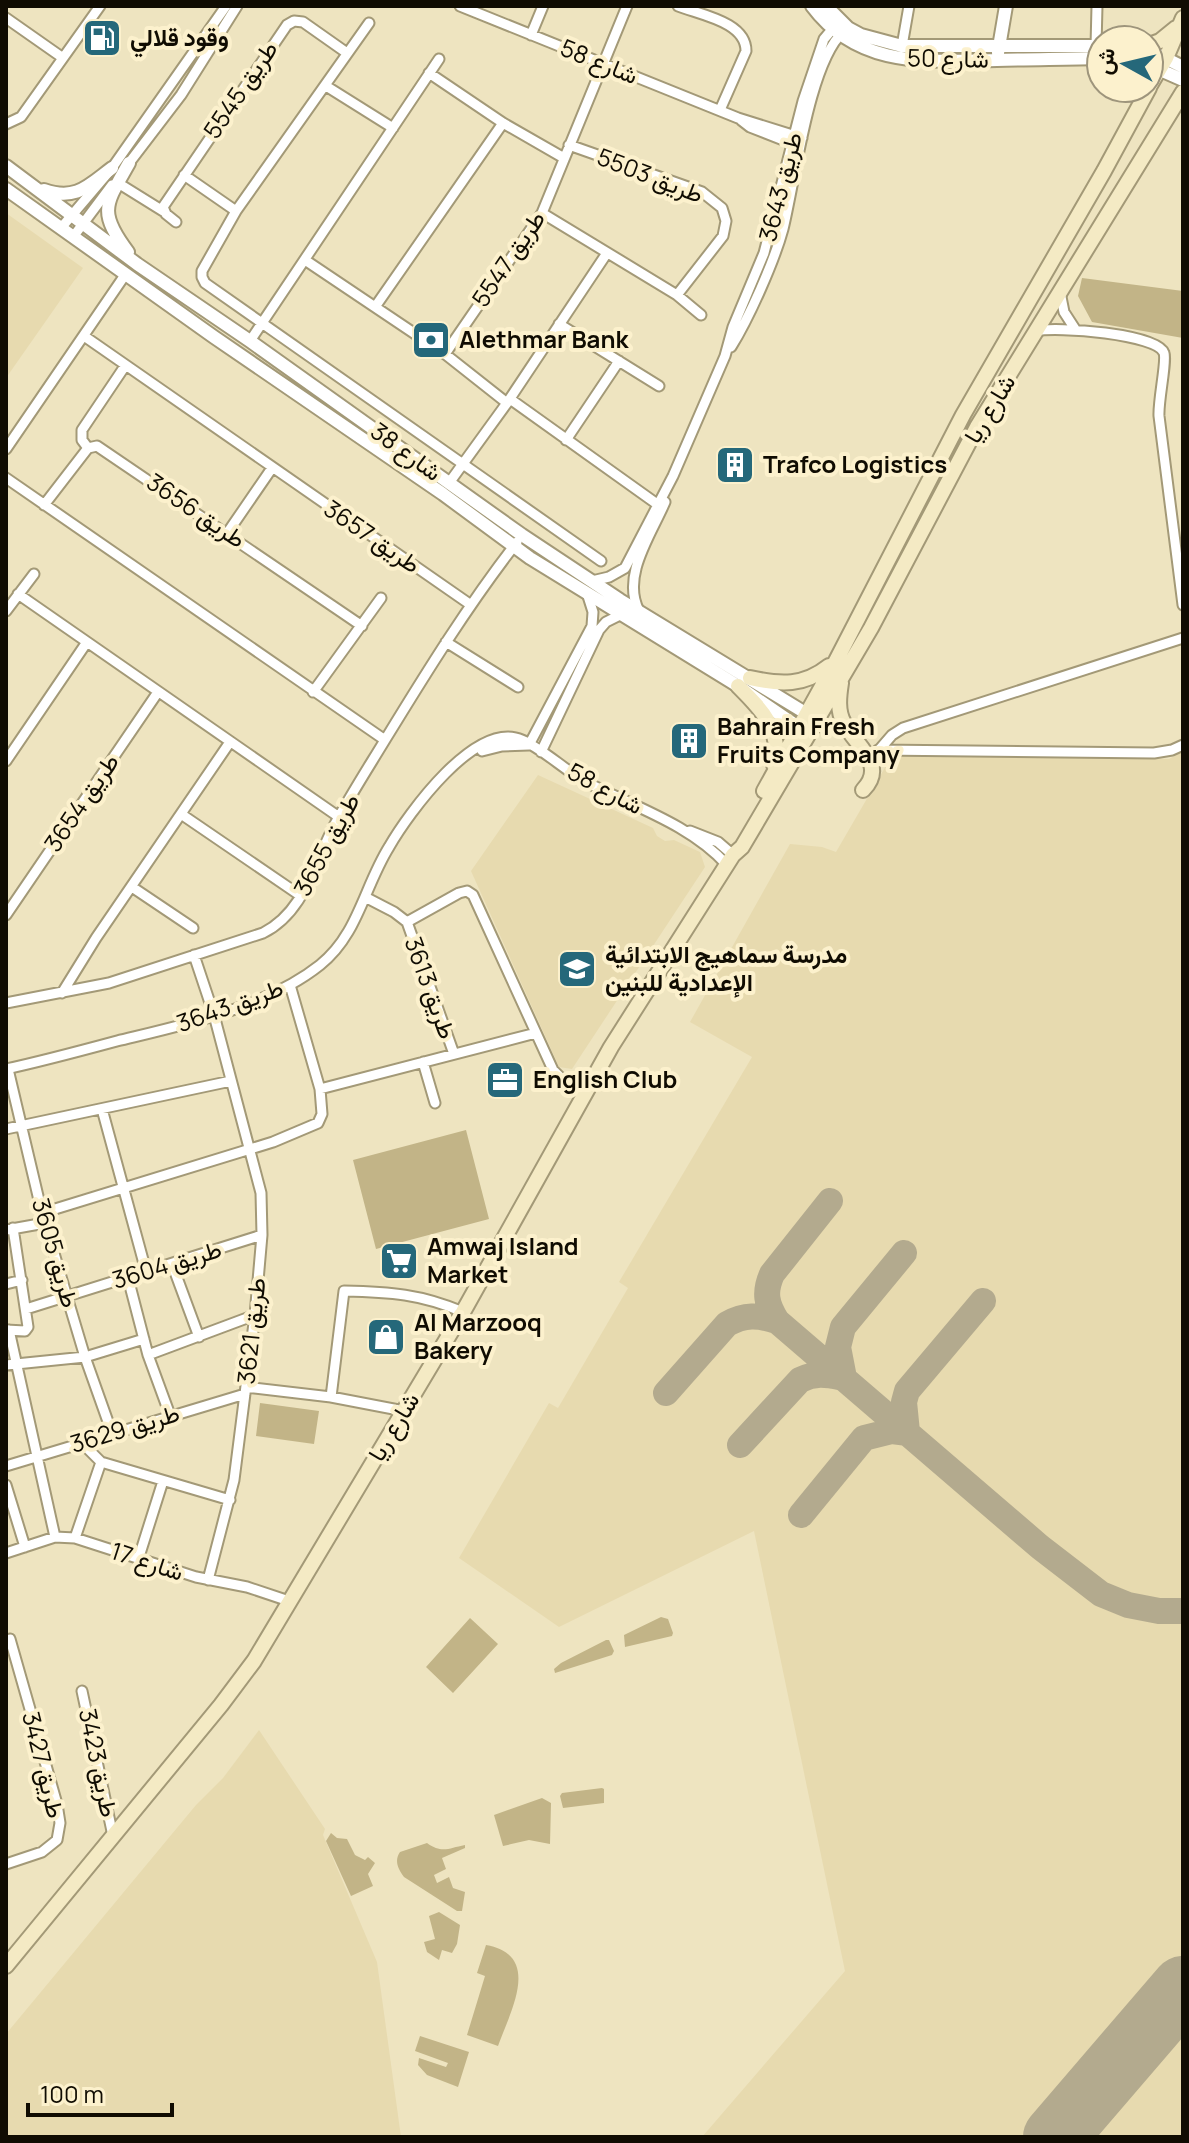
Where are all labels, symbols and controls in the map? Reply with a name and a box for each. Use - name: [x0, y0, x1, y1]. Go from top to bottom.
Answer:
- fuel station icon: وقود قلالي: [81, 17, 123, 59]
- place label: وقود قلالي: [130, 20, 229, 58]
- north arrow: [1085, 24, 1165, 104]
- street label: شارع 58: [556, 30, 643, 92]
- street label: طريق 5545: [195, 34, 285, 145]
- street label: شارع 50: [907, 40, 989, 76]
- text: ش: [1089, 46, 1122, 76]
- street label: طريق 3643: [750, 129, 809, 245]
- street label: طريق 5503: [593, 139, 708, 210]
- street label: طريق 5547: [463, 203, 552, 313]
- bank icon: Alethmar Bank: [410, 319, 452, 361]
- place label: Alethmar Bank: [459, 322, 629, 355]
- street label: شارع ريا: [955, 368, 1023, 449]
- street label: شارع 38: [364, 414, 449, 489]
- building icon: Trafco Logistics: [714, 444, 756, 486]
- place label: Trafco Logistics: [763, 447, 947, 480]
- street label: طريق 3656: [141, 465, 253, 555]
- street label: طريق 3657: [318, 491, 428, 580]
- place label: Bahrain Fresh Fruits Company: [717, 709, 900, 770]
- building icon: Bahrain Fresh Fruits Company: [668, 720, 710, 762]
- street label: طريق 3654: [36, 747, 126, 858]
- street label: شارع 58: [562, 754, 649, 822]
- street label: طريق 3655: [285, 787, 366, 901]
- street label: طريق 3613: [398, 932, 465, 1043]
- place label: مدرسة سماهيج الابتدائية الإعدادية للبنين: [605, 937, 847, 998]
- school or university icon: مدرسة سماهيج الابتدائية الإعدادية للبنين: [556, 948, 598, 990]
- street label: طريق 3643: [172, 970, 287, 1039]
- office icon: English Club: [484, 1059, 526, 1101]
- place label: English Club: [533, 1062, 677, 1095]
- street label: طريق 3605: [25, 1194, 88, 1311]
- place label: Amwaj Island Market: [427, 1229, 579, 1290]
- street label: طريق 3604: [108, 1231, 225, 1296]
- supermarket icon: Amwaj Island Market: [378, 1240, 420, 1282]
- street label: طريق 3621: [229, 1276, 273, 1386]
- place label: Al Marzooq Bakery: [414, 1305, 542, 1366]
- shop icon: Al Marzooq Bakery: [365, 1316, 407, 1358]
- street label: شارع ريا: [359, 1386, 427, 1467]
- street label: طريق 3629: [66, 1395, 183, 1460]
- street label: شارع 17: [107, 1533, 188, 1589]
- street label: طريق 3423: [72, 1705, 127, 1820]
- street label: طريق 3427: [15, 1708, 74, 1821]
- scale bar: [28, 2067, 172, 2117]
- text: 100 m: [40, 2077, 104, 2110]

